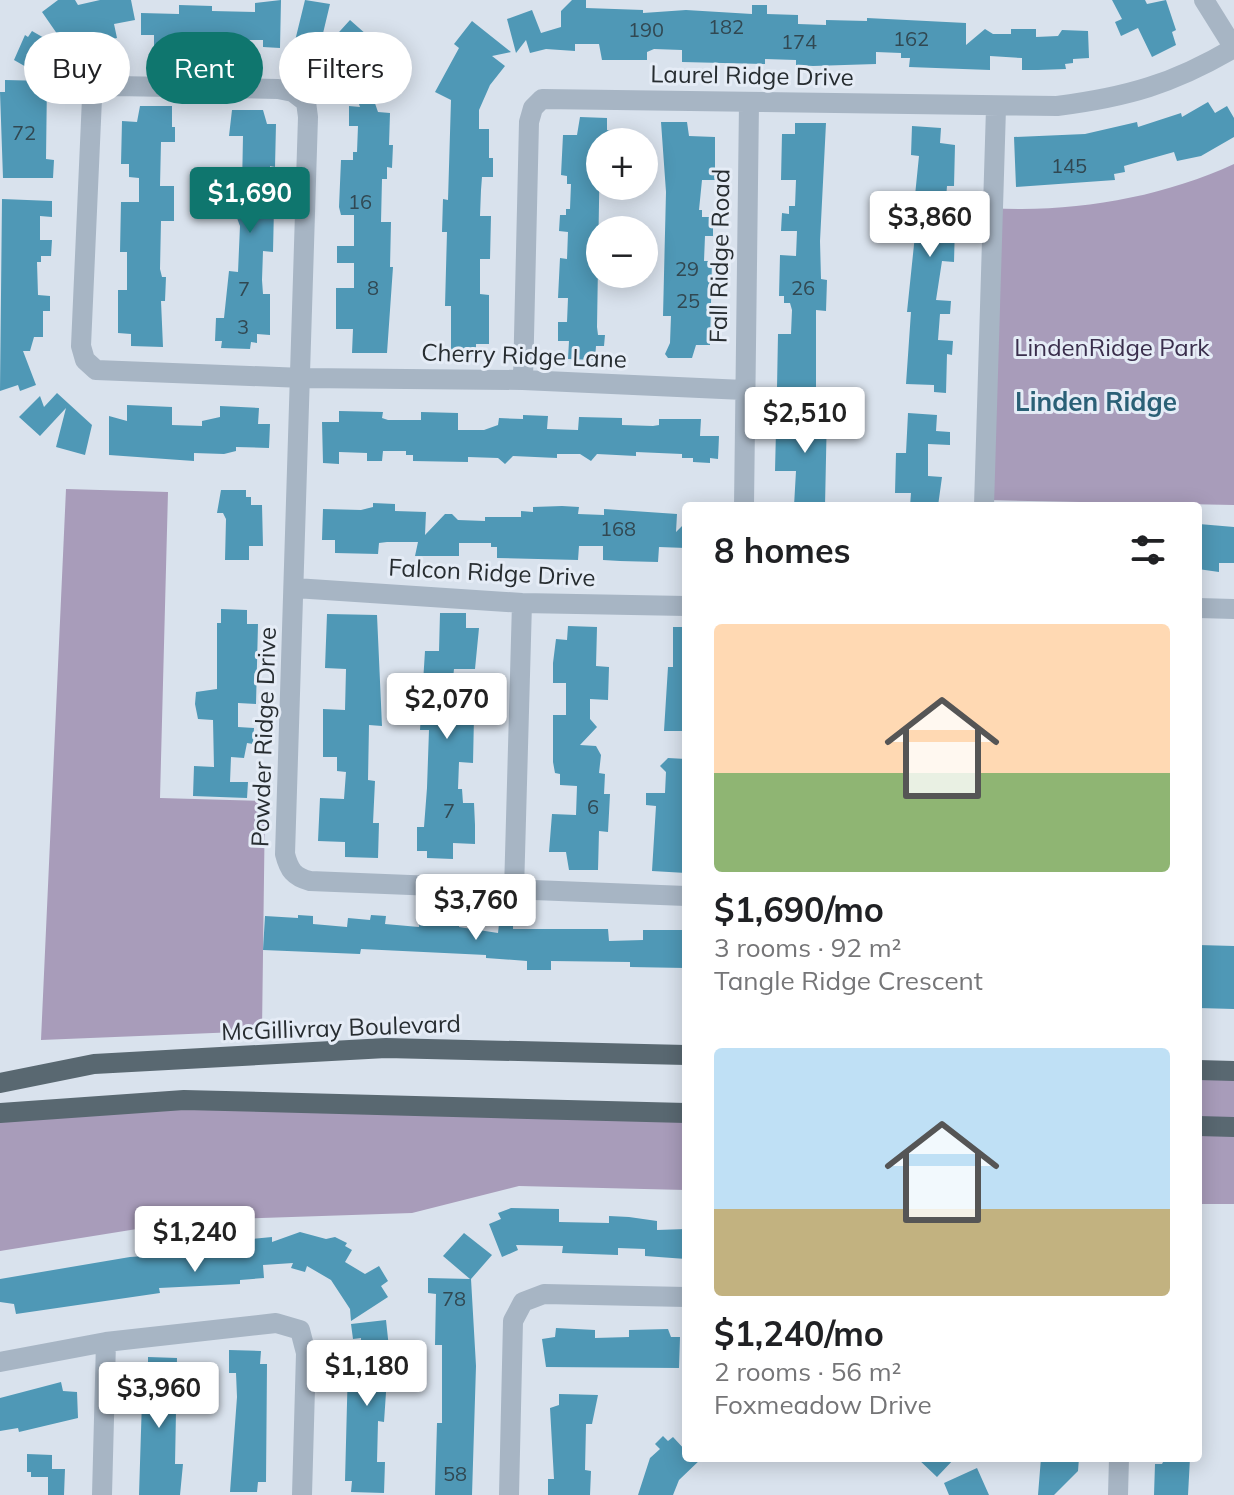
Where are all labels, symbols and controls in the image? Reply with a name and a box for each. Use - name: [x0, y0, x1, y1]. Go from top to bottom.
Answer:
- house number: 182: [708, 14, 744, 39]
- house number: 190: [628, 17, 664, 42]
- house number: 162: [893, 26, 929, 51]
- house number: 174: [781, 29, 817, 54]
- chip: Buy: [24, 32, 130, 104]
- chip: Rent: [146, 32, 263, 104]
- chip: Filters: [279, 32, 412, 104]
- street label: Laurel Ridge Drive: [650, 58, 854, 92]
- house number: 72: [12, 120, 36, 145]
- map controls: [586, 128, 658, 288]
- button: +: [586, 128, 658, 200]
- house number: 145: [1051, 153, 1087, 178]
- pin: $1,690: [185, 167, 315, 235]
- street label: Fall Ridge Road: [702, 169, 736, 343]
- text: $1,690: [208, 176, 292, 209]
- house number: 16: [348, 189, 372, 214]
- pin: $3,860: [865, 191, 995, 259]
- text: $3,860: [888, 200, 972, 233]
- button: −: [586, 216, 658, 288]
- house number: 29: [675, 256, 699, 281]
- house number: 8: [367, 275, 379, 300]
- house number: 26: [791, 275, 815, 300]
- house number: 7: [238, 276, 250, 301]
- house number: 25: [676, 288, 700, 313]
- house number: 3: [237, 314, 249, 339]
- park label: LindenRidge Park: [1014, 332, 1210, 362]
- street label: Cherry Ridge Lane: [421, 336, 627, 374]
- district label: Linden Ridge: [1015, 385, 1177, 418]
- pin: $2,510: [740, 387, 870, 455]
- text: $2,510: [763, 396, 847, 429]
- house number: 168: [600, 516, 636, 541]
- icon: filters: [1126, 528, 1170, 572]
- text: 8 homes: [714, 529, 851, 572]
- street label: Falcon Ridge Drive: [388, 552, 596, 592]
- street label: Powder Ridge Drive: [244, 626, 282, 848]
- pin: $2,070: [382, 673, 512, 741]
- icon: home: [870, 676, 1014, 820]
- text: $2,070: [405, 682, 489, 715]
- house number: 6: [587, 794, 599, 819]
- house number: 7: [443, 798, 455, 823]
- pin: $3,760: [411, 874, 541, 942]
- text: $3,760: [434, 883, 518, 916]
- text: $1,690/mo: [714, 888, 884, 931]
- text: 3 rooms · 92 m²: [714, 931, 901, 964]
- text: Tangle Ridge Crescent: [714, 964, 983, 997]
- street label: McGillivray Boulevard: [221, 1008, 461, 1046]
- icon: home: [870, 1100, 1014, 1244]
- pin: $1,240: [130, 1206, 260, 1274]
- text: $1,240: [153, 1215, 237, 1248]
- house number: 78: [442, 1286, 466, 1311]
- text: $1,240/mo: [714, 1312, 884, 1355]
- pin: $1,180: [302, 1340, 432, 1408]
- text: $1,180: [325, 1349, 409, 1382]
- text: 2 rooms · 56 m²: [714, 1355, 901, 1388]
- pin: $3,960: [94, 1362, 224, 1430]
- text: $3,960: [117, 1371, 201, 1404]
- text: Foxmeadow Drive: [714, 1388, 932, 1421]
- house number: 58: [443, 1461, 467, 1486]

